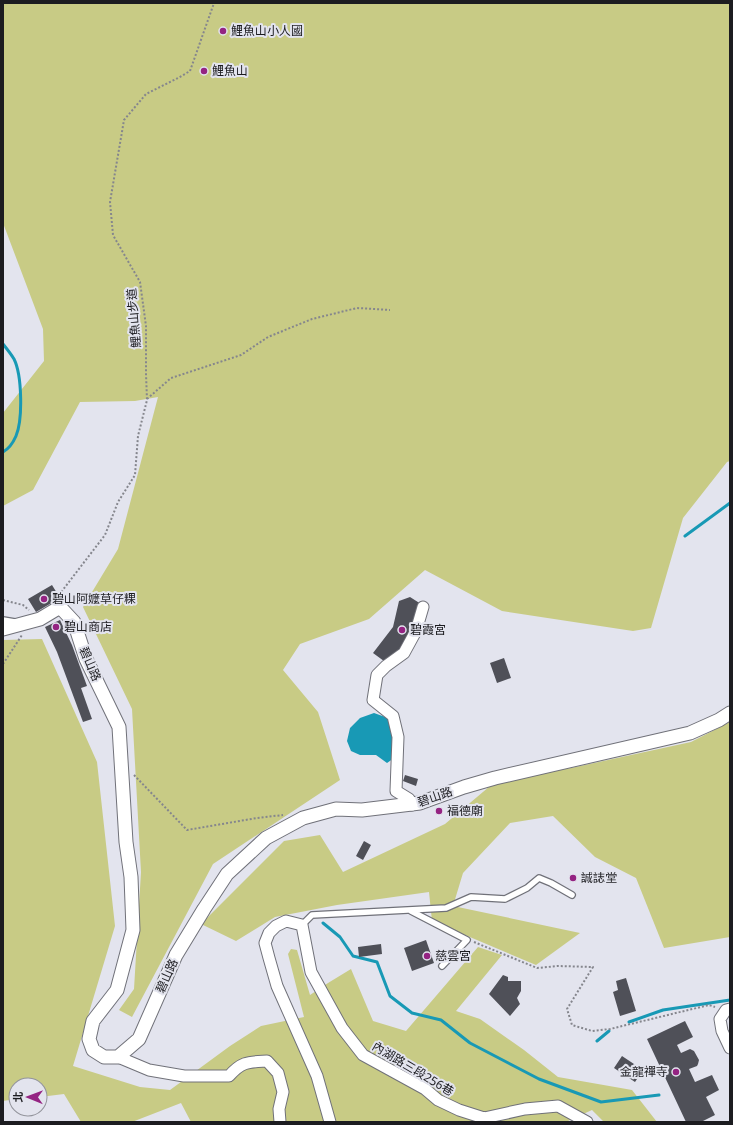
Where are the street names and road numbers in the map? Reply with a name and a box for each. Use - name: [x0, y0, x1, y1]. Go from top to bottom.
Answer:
- street label: 鯉魚山步道: [122, 287, 145, 349]
- street label: 碧山路: [76, 644, 105, 684]
- street label: 碧山路: [415, 783, 455, 810]
- street label: 碧山路: [151, 956, 182, 996]
- street label: 內湖路三段256巷: [369, 1037, 457, 1100]

